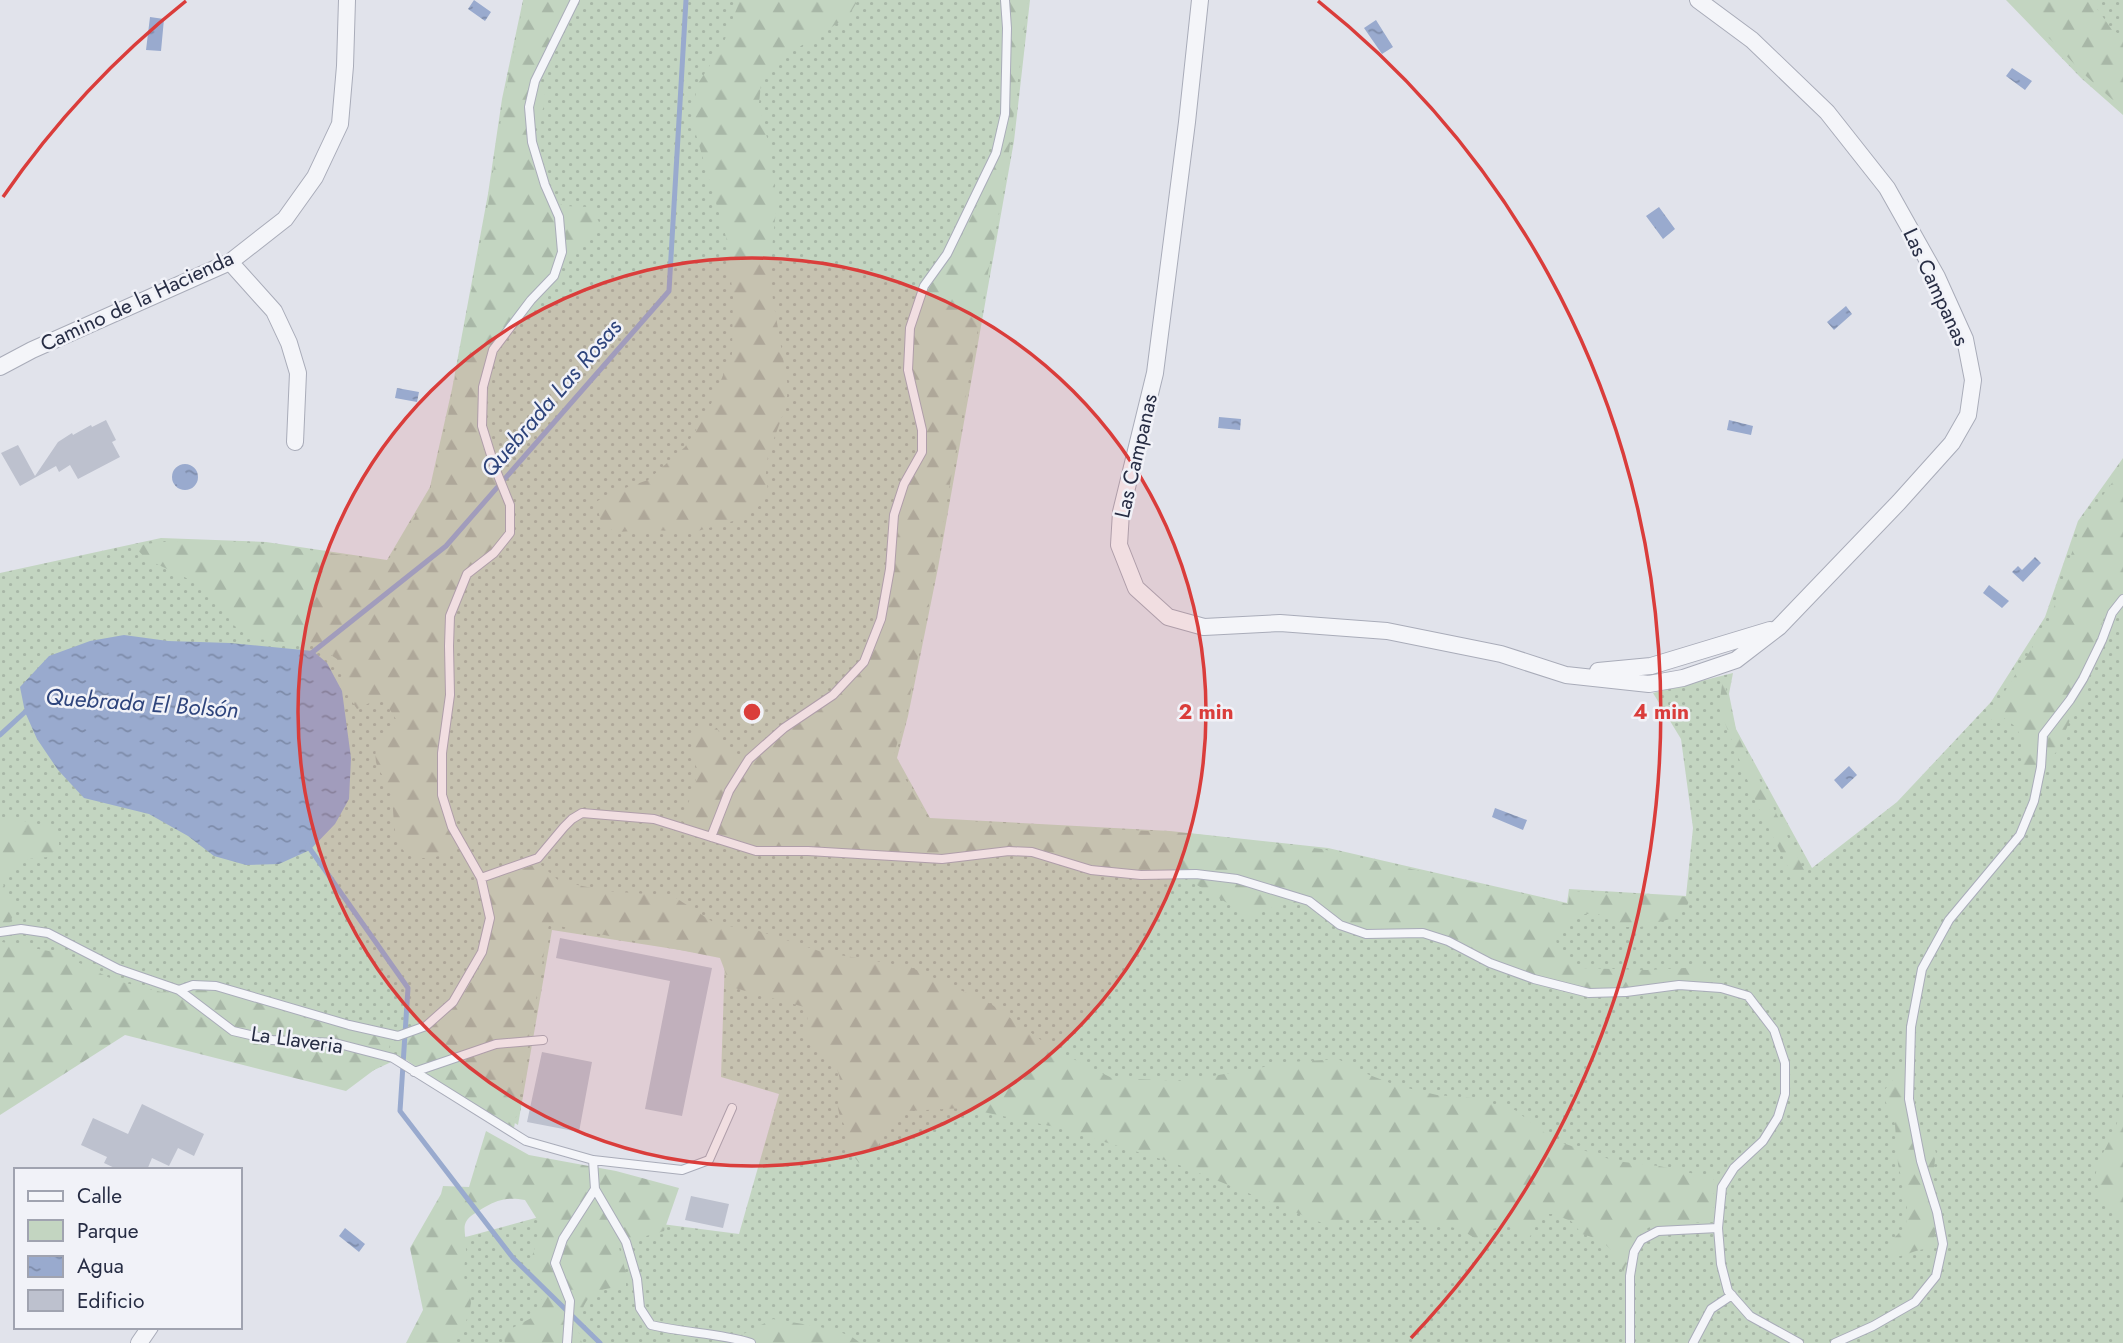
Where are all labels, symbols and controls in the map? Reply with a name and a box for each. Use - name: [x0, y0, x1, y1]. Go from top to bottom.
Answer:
- street label: Las Campanas: [1896, 223, 1976, 351]
- street label: Camino de la Hacienda: [36, 243, 238, 359]
- water label: Quebrada Las Rosas: [472, 310, 630, 485]
- street label: Las Campanas: [1107, 391, 1165, 521]
- water label: Quebrada El Bolsón: [44, 679, 240, 727]
- text: 2 min: [1178, 697, 1234, 727]
- text: 4 min: [1633, 697, 1689, 727]
- centre of rings: [740, 700, 764, 724]
- street label: La Llaveria: [249, 1019, 345, 1061]
- legend: [14, 1168, 242, 1329]
- text: Calle: [77, 1181, 122, 1211]
- text: Parque: [77, 1216, 139, 1246]
- text: Agua: [77, 1251, 124, 1281]
- text: Edificio: [77, 1286, 144, 1316]

